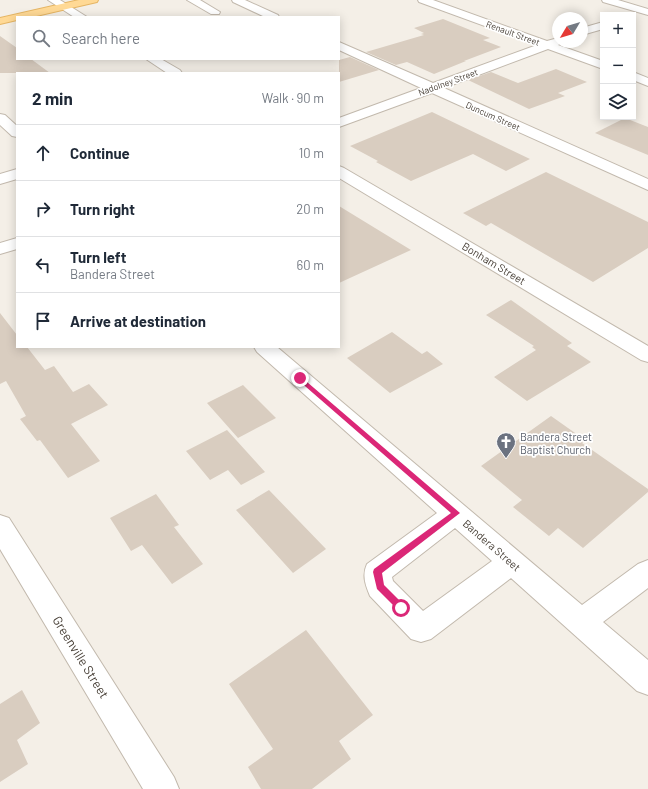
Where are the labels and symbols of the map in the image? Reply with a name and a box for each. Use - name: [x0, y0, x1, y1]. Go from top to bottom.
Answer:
- north arrow: [552, 12, 588, 48]
- street label: Renault Street: [485, 18, 541, 48]
- street label: Nadolney Street: [417, 66, 479, 98]
- street label: Duncum Street: [464, 99, 522, 133]
- street label: Bonham Street: [460, 239, 528, 287]
- route end: [291, 369, 309, 387]
- place label: Bandera Street Baptist Church: [520, 430, 592, 456]
- church icon: Bandera Street Baptist Church: [495, 431, 517, 459]
- street label: Bandera Street: [461, 516, 523, 574]
- route start: [392, 599, 410, 617]
- street label: Greenville Street: [49, 613, 113, 701]

